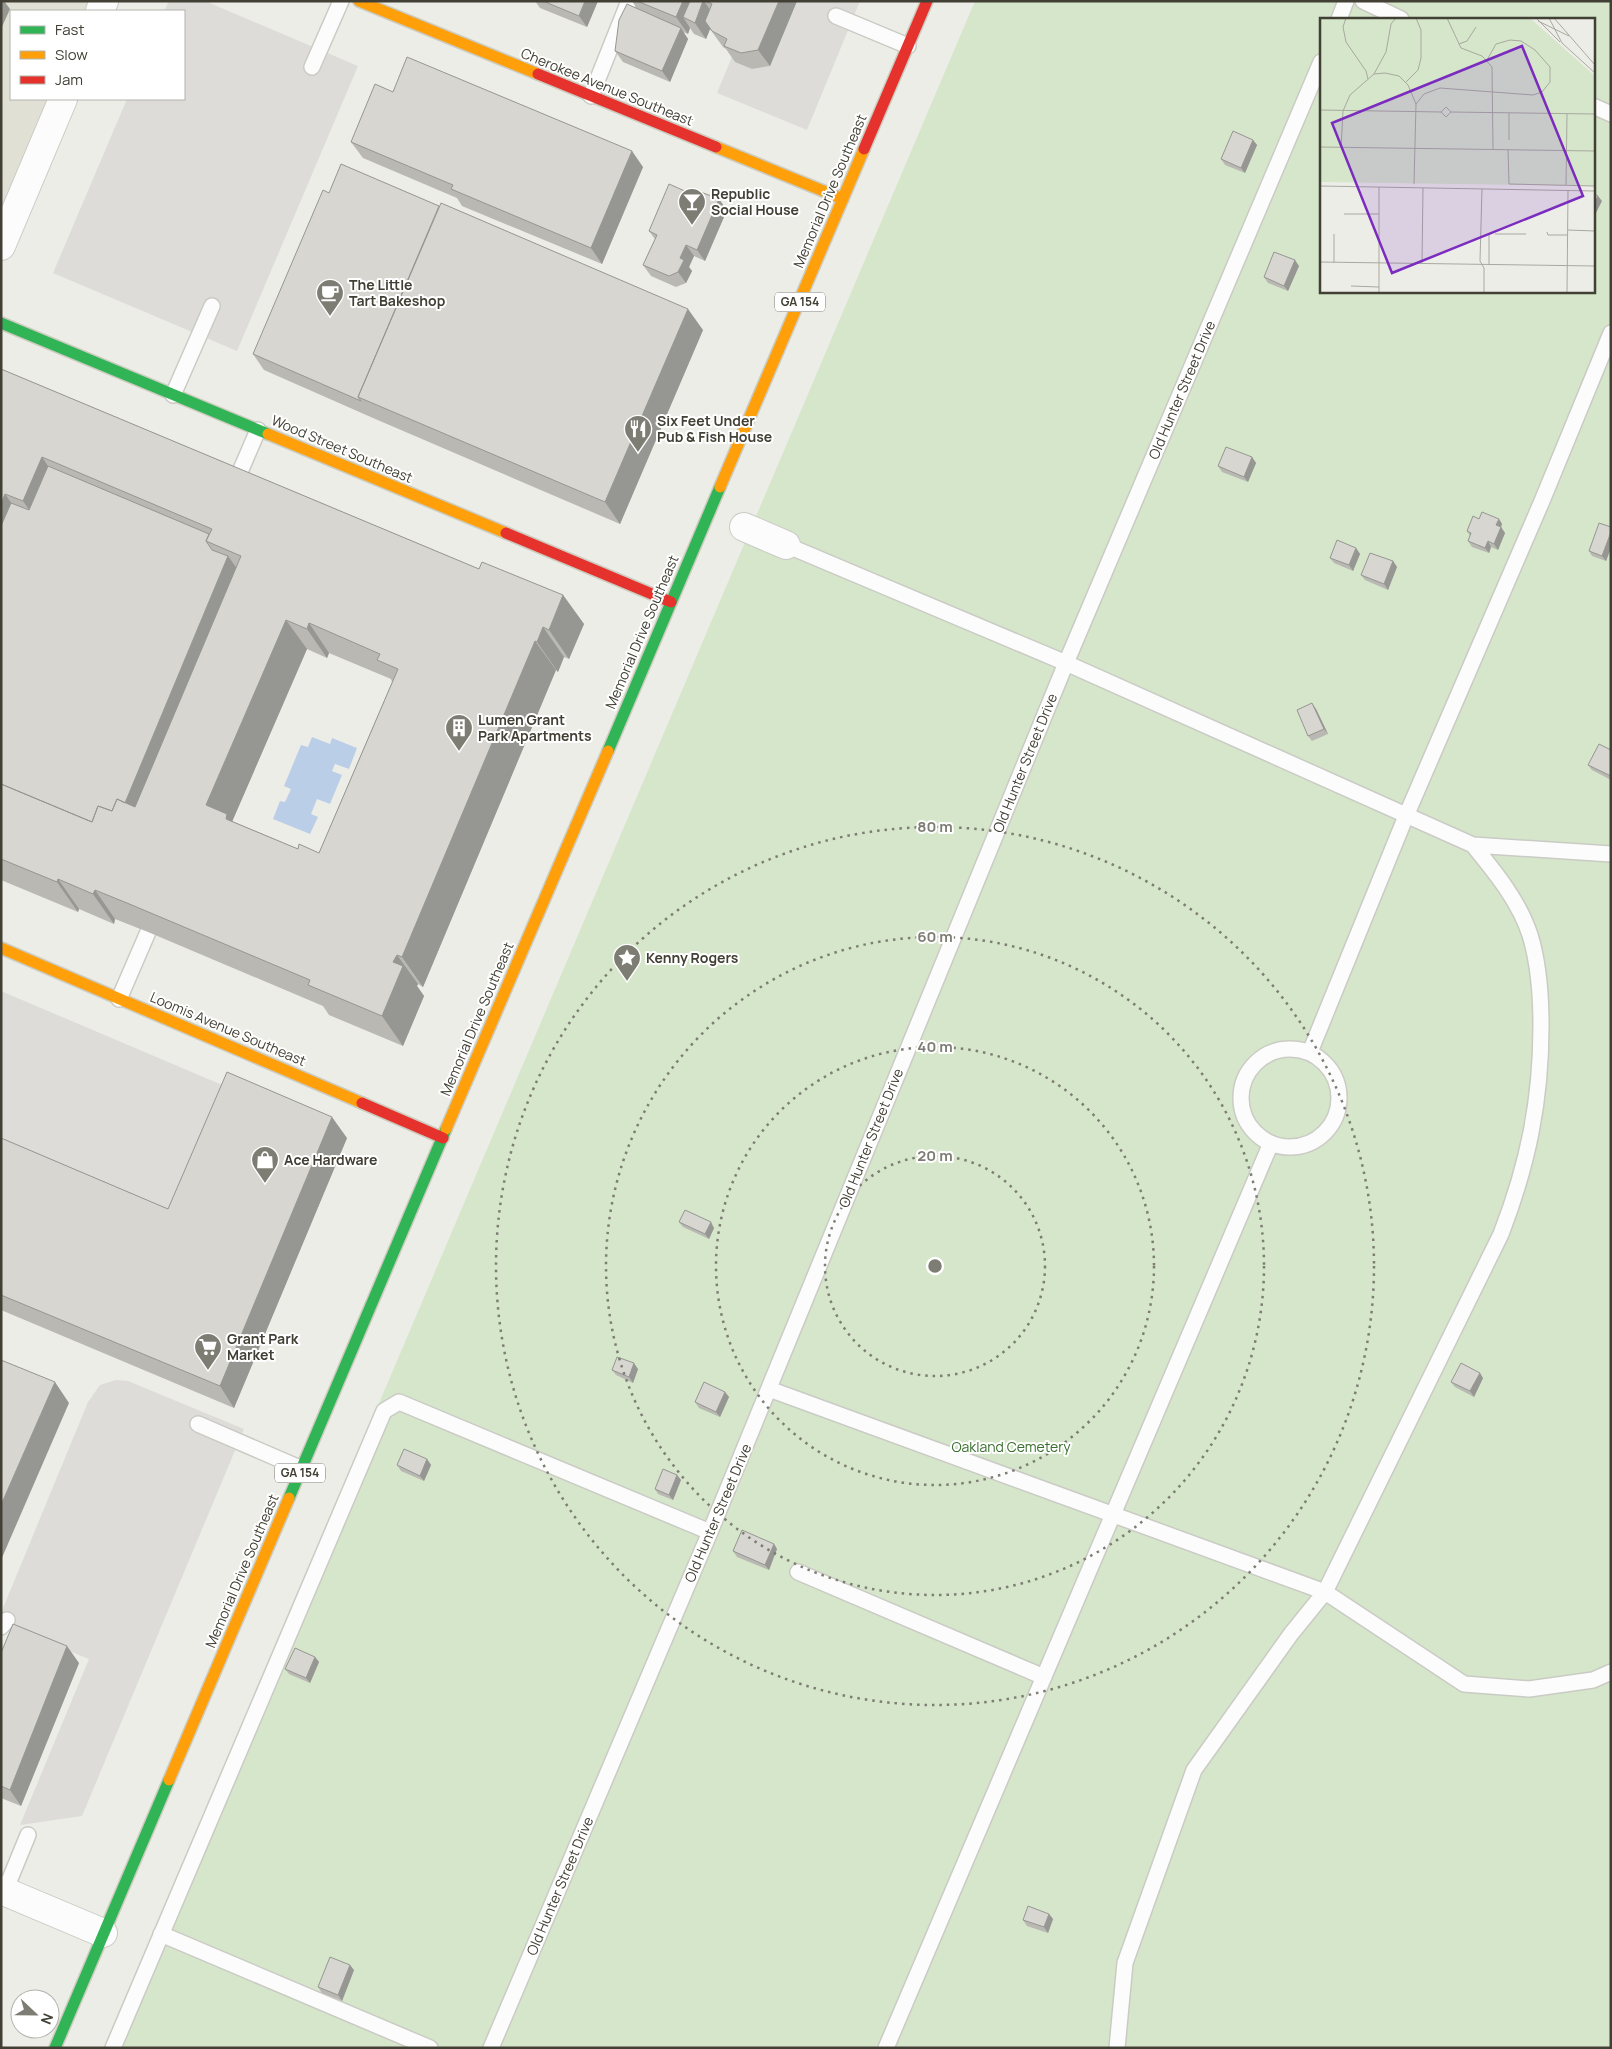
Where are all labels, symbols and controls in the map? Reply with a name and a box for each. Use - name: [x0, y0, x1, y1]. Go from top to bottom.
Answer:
- legend: [10, 10, 185, 100]
- inset map: [1320, 18, 1594, 292]
- text: Fast: [55, 19, 84, 40]
- street label: Cherokee Avenue Southeast: [518, 43, 697, 130]
- text: Slow: [55, 44, 88, 65]
- text: Jam: [55, 69, 83, 90]
- street label: Memorial Drive Southeast: [788, 111, 871, 271]
- place label: Republic Social House: [711, 184, 799, 219]
- bar icon: Republic Social House: [677, 187, 707, 226]
- place label: The Little Tart Bakeshop: [349, 275, 446, 310]
- cafe icon: The Little Tart Bakeshop: [315, 278, 345, 317]
- road number: GA 154: [775, 292, 825, 312]
- street label: Old Hunter Street Drive: [1144, 318, 1219, 462]
- street label: Wood Street Southeast: [269, 410, 416, 487]
- place label: Six Feet Under Pub & Fish House: [657, 411, 772, 446]
- restaurant icon: Six Feet Under Pub & Fish House: [623, 414, 653, 453]
- street label: Memorial Drive Southeast: [600, 552, 683, 712]
- street label: Old Hunter Street Drive: [988, 690, 1061, 835]
- place label: Lumen Grant Park Apartments: [478, 710, 592, 745]
- building icon: Lumen Grant Park Apartments: [444, 713, 474, 752]
- text: 80 m: [917, 816, 953, 837]
- text: 60 m: [917, 926, 953, 947]
- street label: Memorial Drive Southeast: [435, 939, 518, 1099]
- place icon: Kenny Rogers: [612, 943, 642, 982]
- place label: Kenny Rogers: [646, 948, 739, 967]
- street label: Loomis Avenue Southeast: [147, 987, 309, 1070]
- text: 40 m: [917, 1036, 953, 1057]
- street label: Old Hunter Street Drive: [834, 1065, 907, 1210]
- shop icon: Ace Hardware: [250, 1145, 280, 1184]
- text: 20 m: [917, 1145, 953, 1166]
- place label: Ace Hardware: [284, 1150, 377, 1169]
- centre of rings: [926, 1257, 944, 1275]
- place label: Grant Park Market: [227, 1329, 299, 1364]
- supermarket icon: Grant Park Market: [193, 1332, 223, 1371]
- park label: Oakland Cemetery: [951, 1437, 1071, 1456]
- street label: Old Hunter Street Drive: [680, 1441, 755, 1585]
- road number: GA 154: [275, 1464, 325, 1482]
- street label: Memorial Drive Southeast: [200, 1491, 283, 1651]
- street label: Old Hunter Street Drive: [522, 1814, 597, 1958]
- north arrow: [10, 1989, 60, 2039]
- text: N: [37, 2011, 58, 2027]

